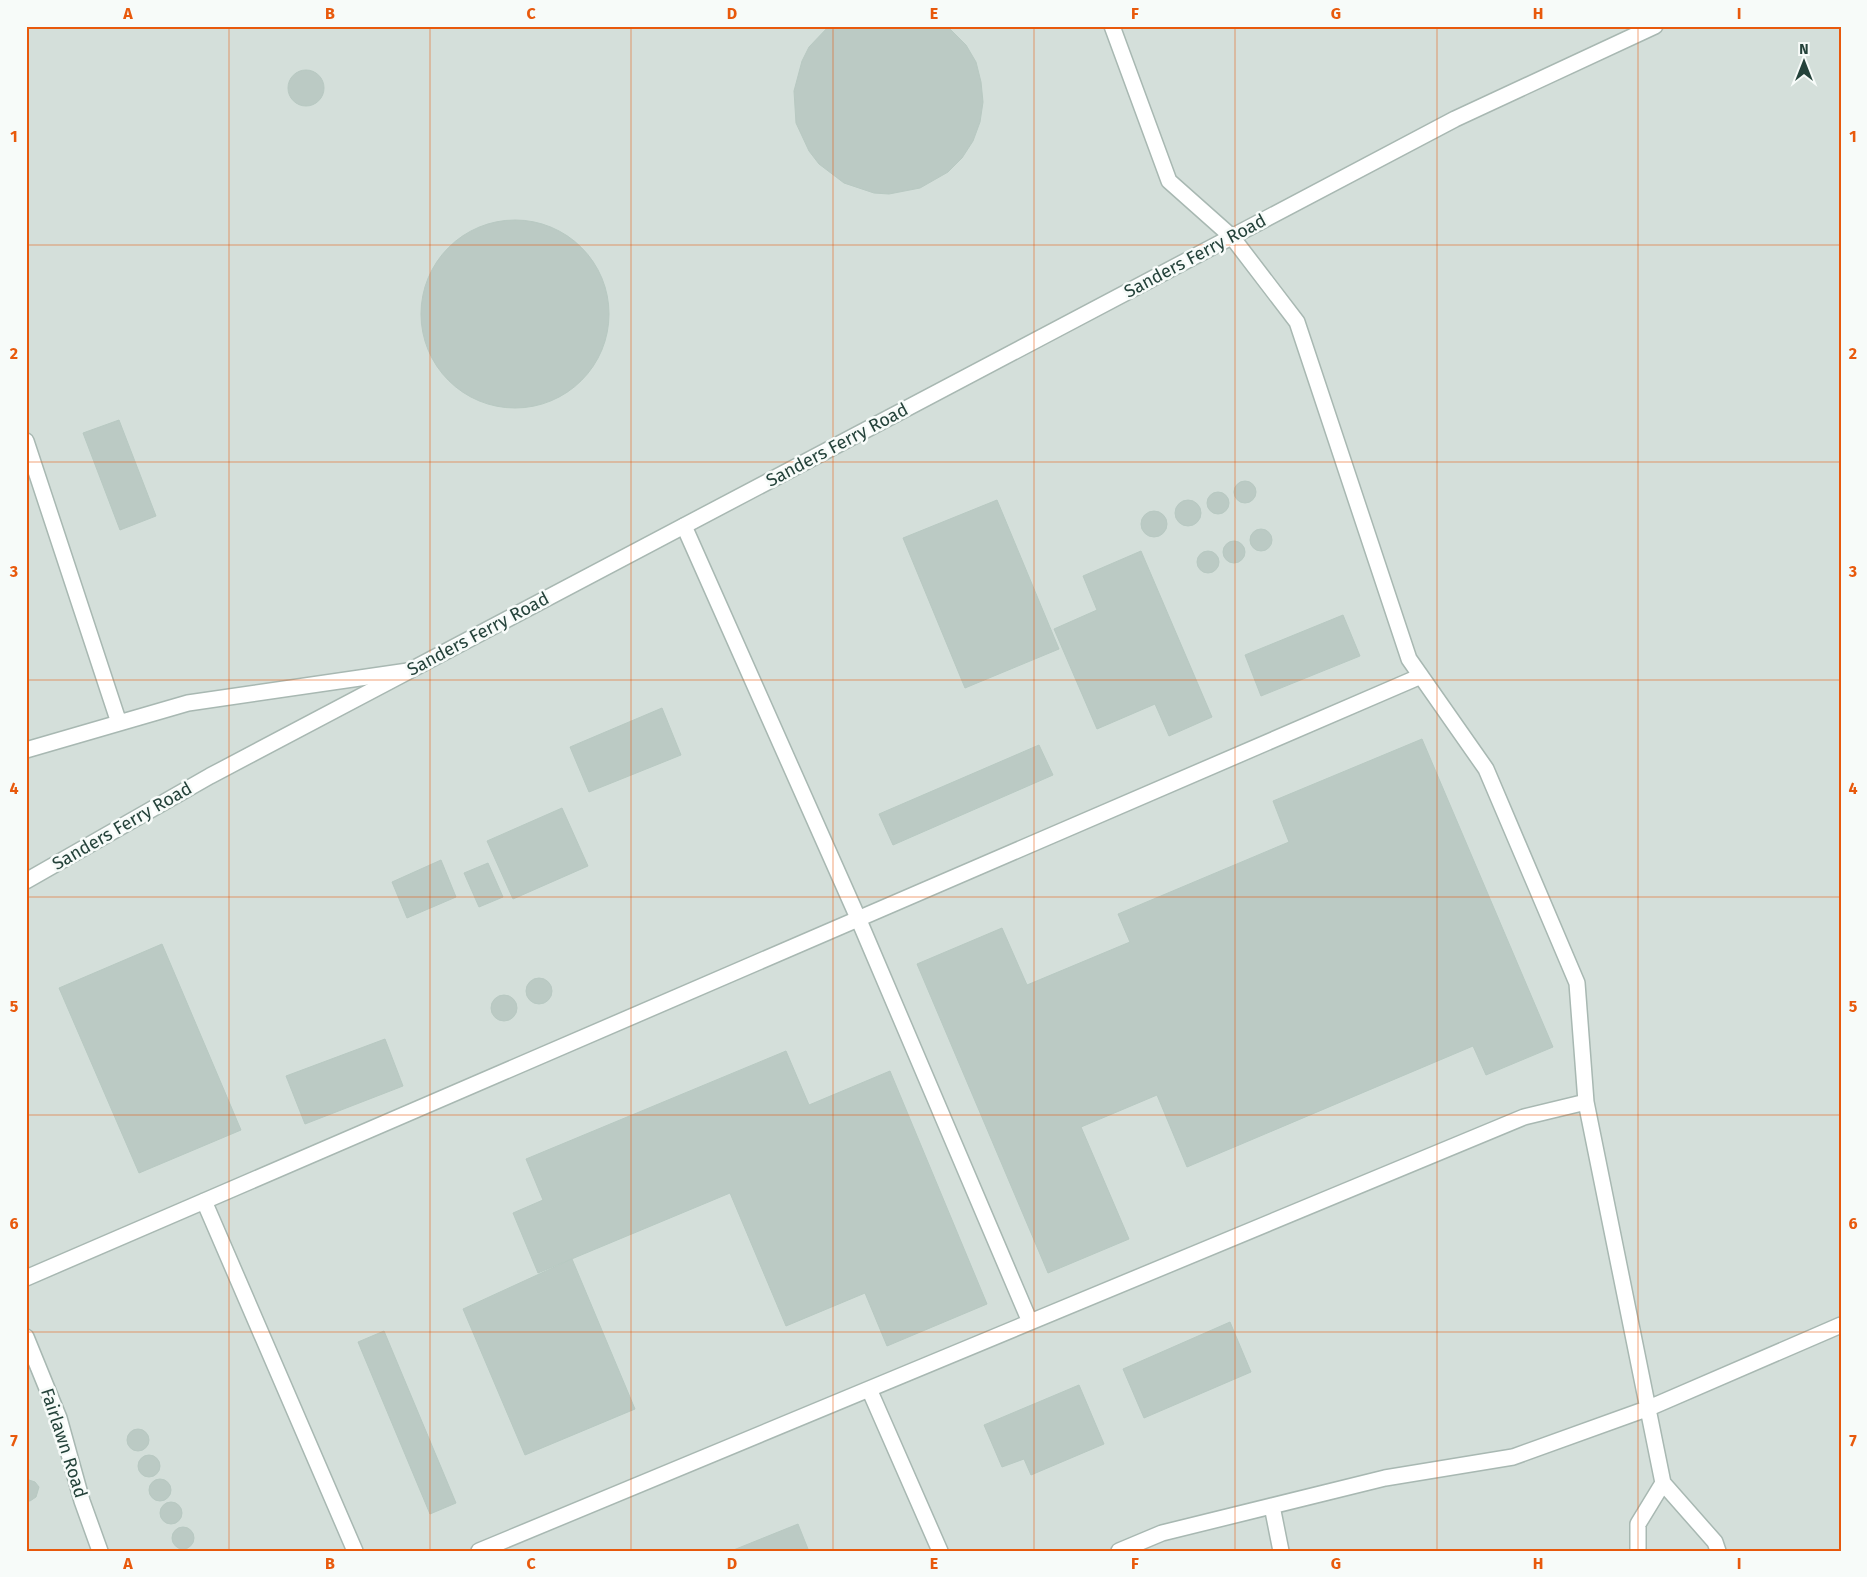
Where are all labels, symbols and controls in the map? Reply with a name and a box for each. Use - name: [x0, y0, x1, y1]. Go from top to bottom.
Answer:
- text: A: [122, 4, 133, 23]
- text: B: [325, 4, 335, 23]
- text: C: [526, 4, 536, 23]
- text: D: [727, 4, 737, 23]
- text: E: [930, 4, 938, 23]
- text: F: [1131, 4, 1139, 23]
- text: G: [1331, 4, 1341, 23]
- text: H: [1533, 4, 1543, 23]
- text: I: [1737, 4, 1741, 23]
- north arrow: [1780, 38, 1830, 88]
- text: N: [1799, 41, 1809, 58]
- text: 1: [10, 127, 18, 146]
- text: 1: [1849, 127, 1857, 146]
- street label: Sanders Ferry Road: [1120, 209, 1270, 303]
- text: 2: [10, 344, 18, 363]
- text: 2: [1849, 344, 1857, 363]
- street label: Sanders Ferry Road: [762, 398, 912, 492]
- text: 3: [9, 562, 18, 581]
- text: 3: [1848, 562, 1857, 581]
- street label: Sanders Ferry Road: [403, 587, 553, 681]
- street label: Sanders Ferry Road: [48, 777, 196, 875]
- text: 4: [9, 779, 19, 798]
- text: 4: [1848, 779, 1858, 798]
- text: 5: [10, 997, 19, 1016]
- text: 5: [1849, 997, 1858, 1016]
- text: 6: [9, 1214, 19, 1233]
- text: 6: [1848, 1214, 1858, 1233]
- street label: Fairlawn Road: [36, 1385, 92, 1501]
- text: 7: [10, 1431, 18, 1450]
- text: 7: [1849, 1431, 1857, 1450]
- text: A: [122, 1554, 133, 1573]
- text: B: [325, 1554, 335, 1573]
- text: C: [526, 1554, 536, 1573]
- text: D: [727, 1554, 737, 1573]
- text: E: [930, 1554, 938, 1573]
- text: F: [1131, 1554, 1139, 1573]
- text: G: [1331, 1554, 1341, 1573]
- text: H: [1533, 1554, 1543, 1573]
- text: I: [1737, 1554, 1741, 1573]

